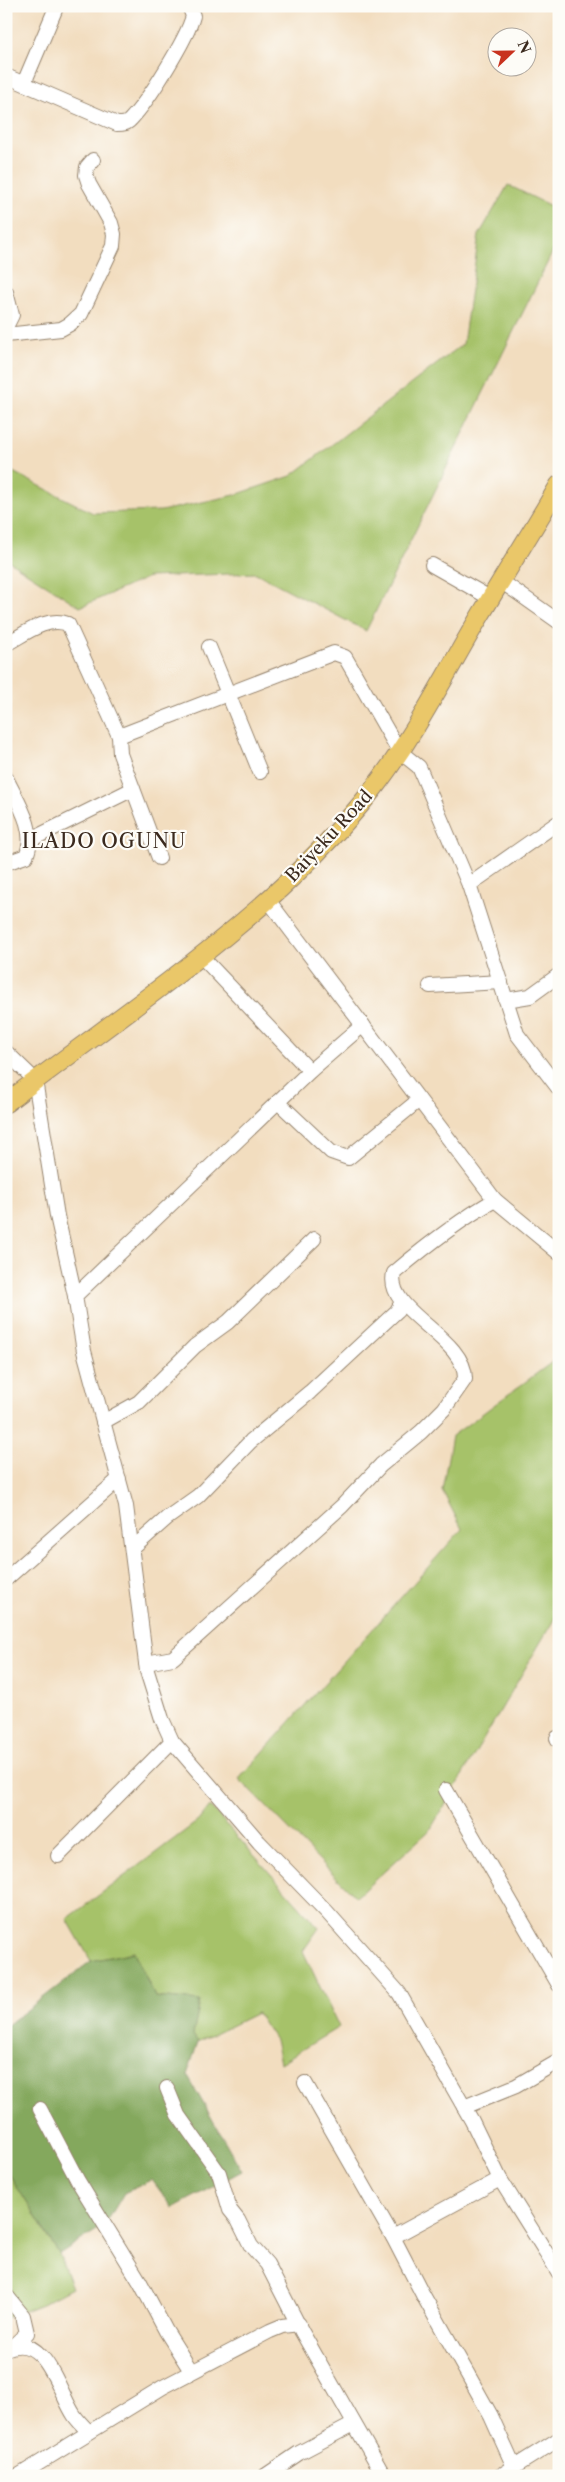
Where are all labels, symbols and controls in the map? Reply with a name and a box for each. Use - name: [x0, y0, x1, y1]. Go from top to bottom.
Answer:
- north arrow: [488, 28, 538, 78]
- text: N: [513, 38, 535, 56]
- street label: Baiyeku Road: [281, 785, 377, 887]
- district label: ILADO OGUNU: [22, 829, 186, 853]

